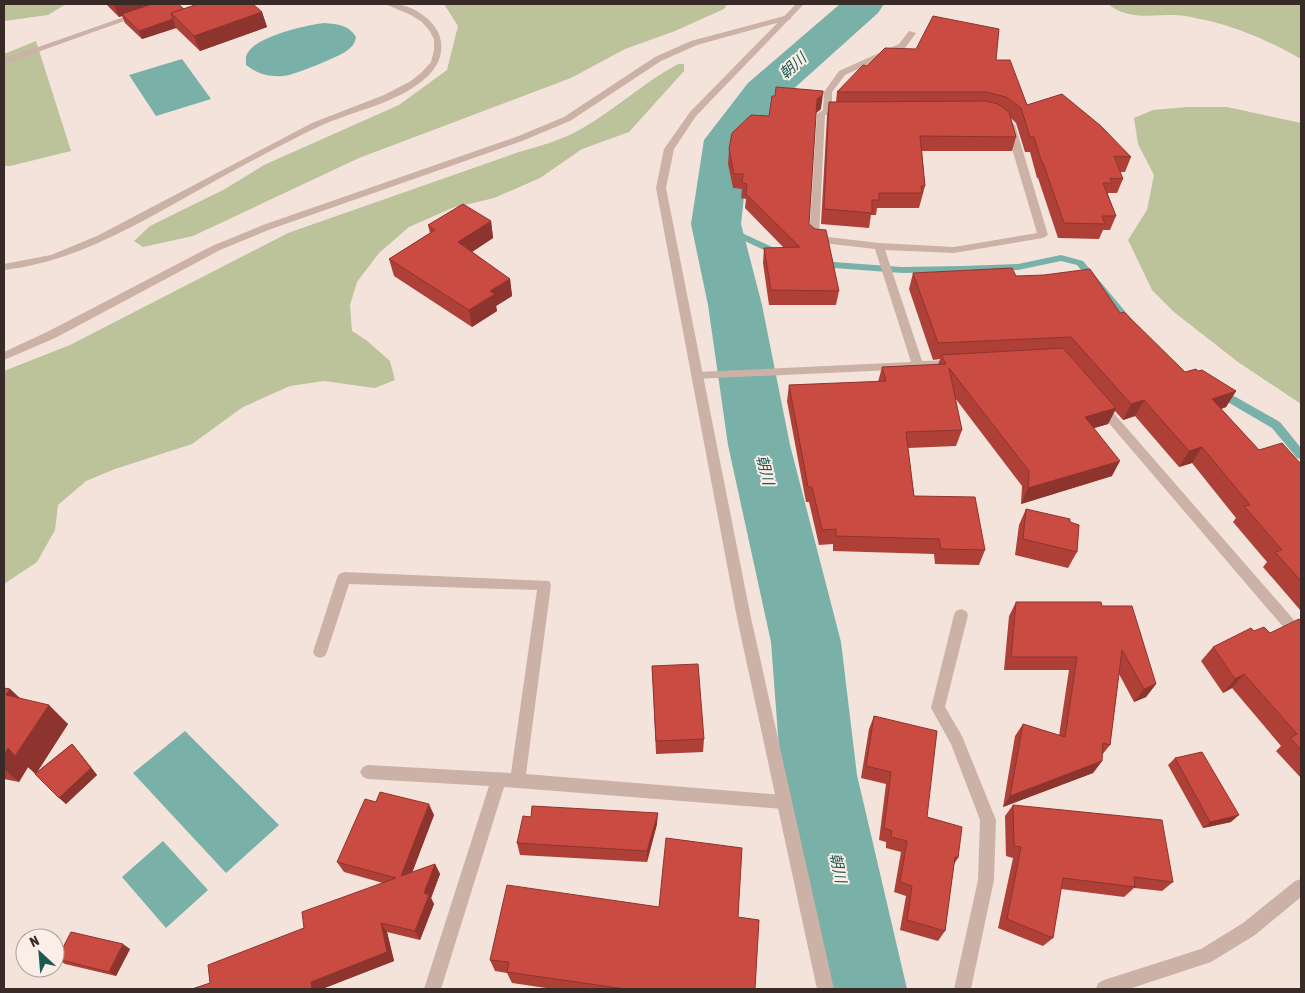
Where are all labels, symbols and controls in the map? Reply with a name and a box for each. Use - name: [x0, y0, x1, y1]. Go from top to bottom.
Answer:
- water label: 朝川: [776, 48, 811, 82]
- water label: 朝川: [754, 453, 778, 488]
- water label: 朝川: [827, 851, 850, 886]
- north arrow: [15, 928, 65, 978]
- text: N: [27, 932, 42, 950]

